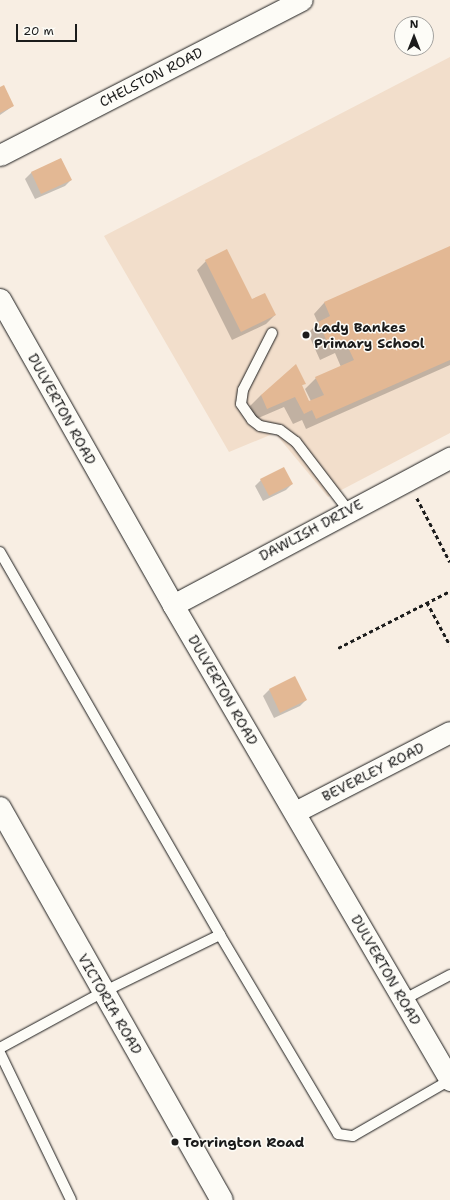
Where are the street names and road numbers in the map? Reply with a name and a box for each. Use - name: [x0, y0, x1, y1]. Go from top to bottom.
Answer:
- street label: CHELSTON ROAD: [96, 44, 206, 110]
- street label: DULVERTON ROAD: [24, 350, 100, 468]
- street label: DAWLISH DRIVE: [256, 496, 366, 564]
- street label: DULVERTON ROAD: [185, 632, 261, 748]
- street label: BEVERLEY ROAD: [319, 739, 427, 805]
- street label: DULVERTON ROAD: [348, 912, 424, 1028]
- street label: VICTORIA ROAD: [74, 951, 146, 1057]

